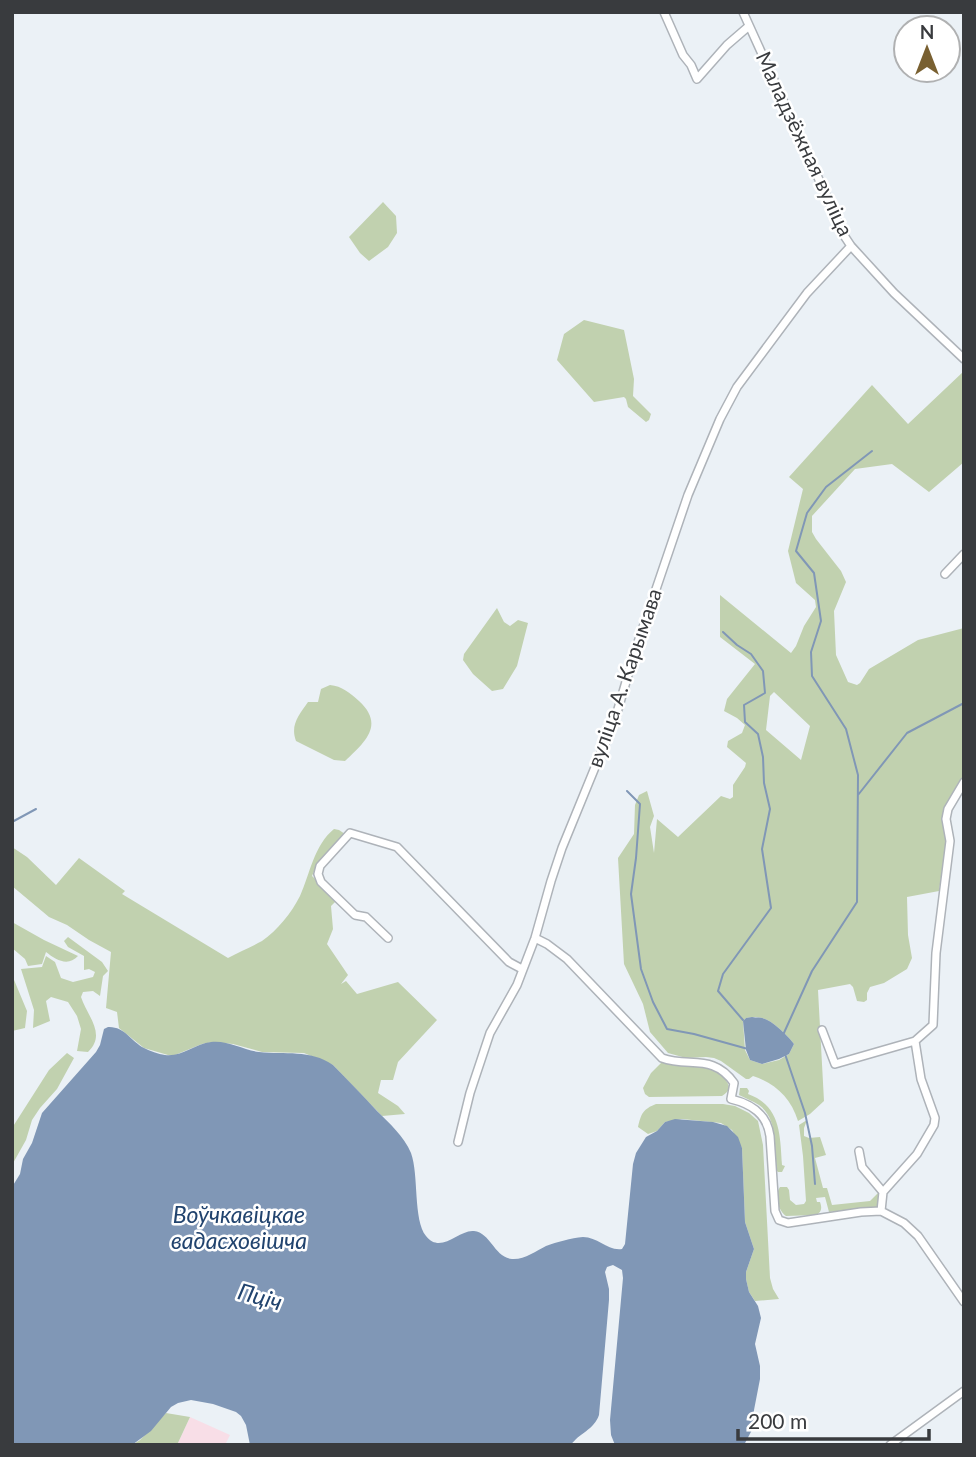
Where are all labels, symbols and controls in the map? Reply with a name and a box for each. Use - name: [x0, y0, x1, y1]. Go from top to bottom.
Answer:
- north arrow: [892, 14, 962, 84]
- text: N: [920, 20, 934, 43]
- street label: Маладзёжная вуліца: [752, 47, 859, 240]
- street label: вуліца А. Карымава: [581, 585, 666, 770]
- water label: Воўчкавіцкае вадасховішча: [171, 1200, 307, 1254]
- water label: Пціч: [235, 1276, 286, 1316]
- scale bar: [738, 1398, 929, 1442]
- text: 200 m: [748, 1408, 807, 1433]

